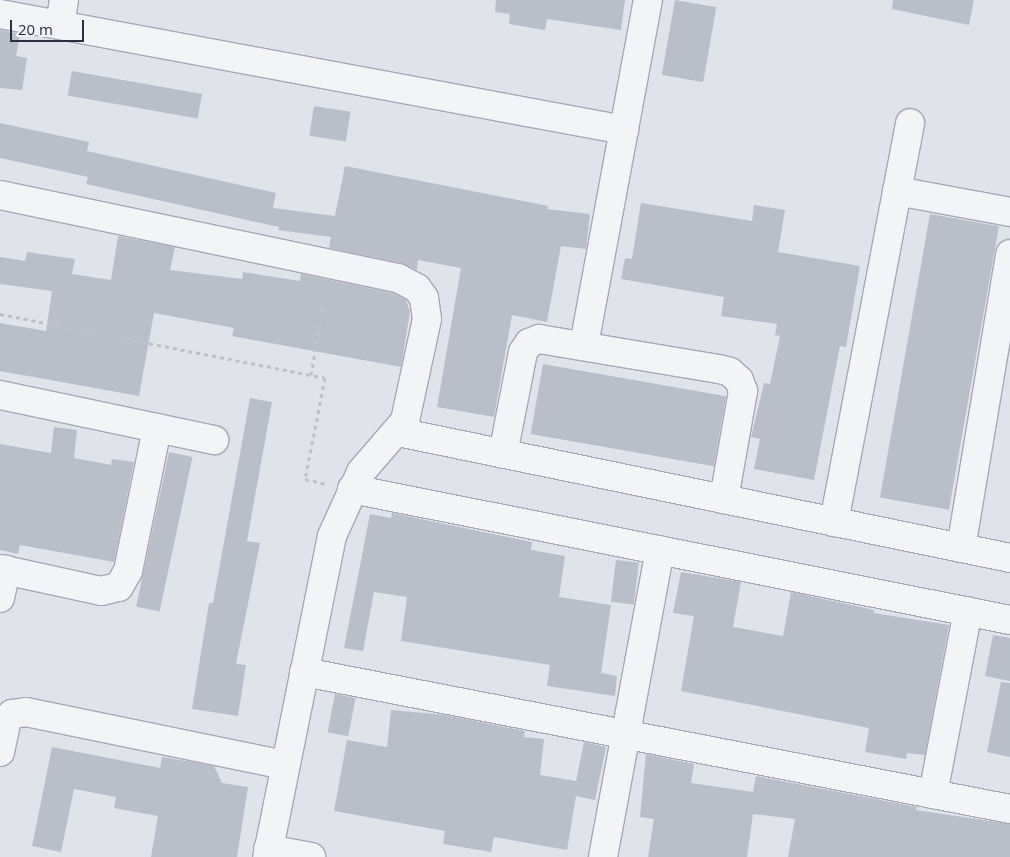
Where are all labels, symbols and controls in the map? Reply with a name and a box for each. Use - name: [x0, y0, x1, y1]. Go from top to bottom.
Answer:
- scale bar: [12, 10, 86, 42]
- text: 20 m: [18, 19, 53, 39]

